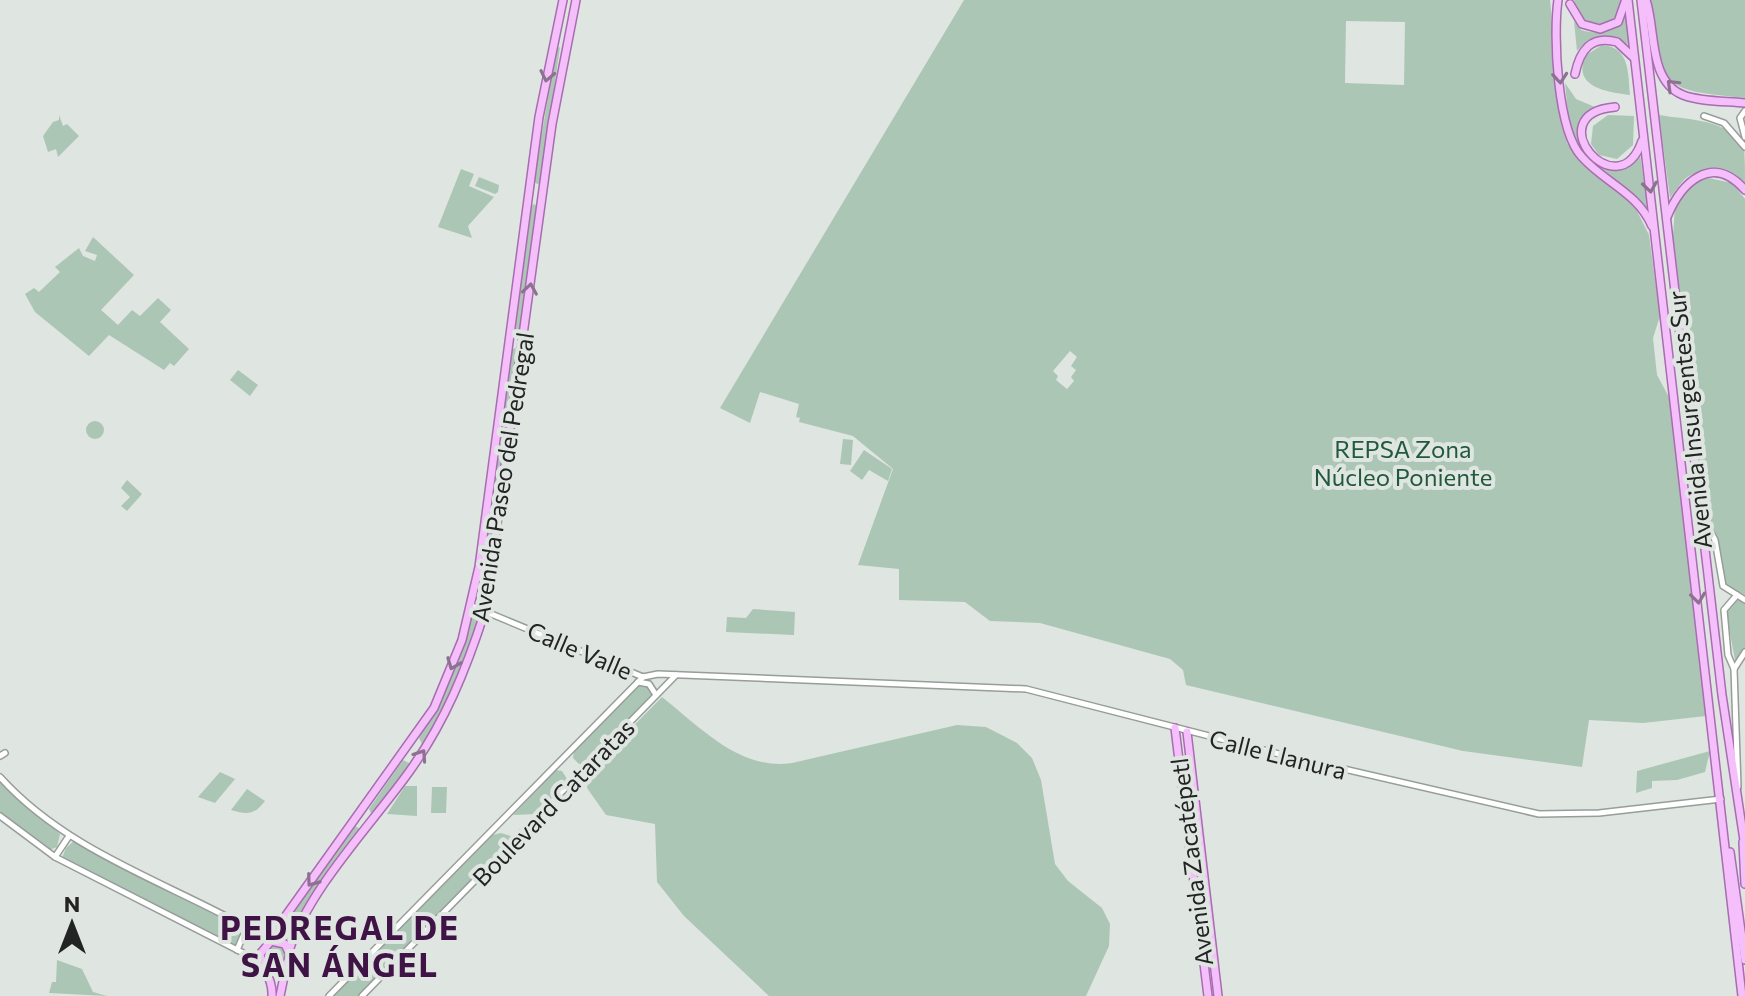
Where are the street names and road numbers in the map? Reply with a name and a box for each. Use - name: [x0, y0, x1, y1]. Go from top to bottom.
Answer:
- street label: Avenida Insurgentes Sur: [1661, 289, 1717, 551]
- street label: Avenida Paseo del Pedregal: [465, 330, 539, 624]
- street label: Calle Valle: [523, 615, 637, 685]
- street label: Boulevard Cataratas: [466, 713, 640, 891]
- street label: Calle Llanura: [1207, 723, 1349, 785]
- street label: Avenida Zacatépetl: [1164, 756, 1218, 968]

